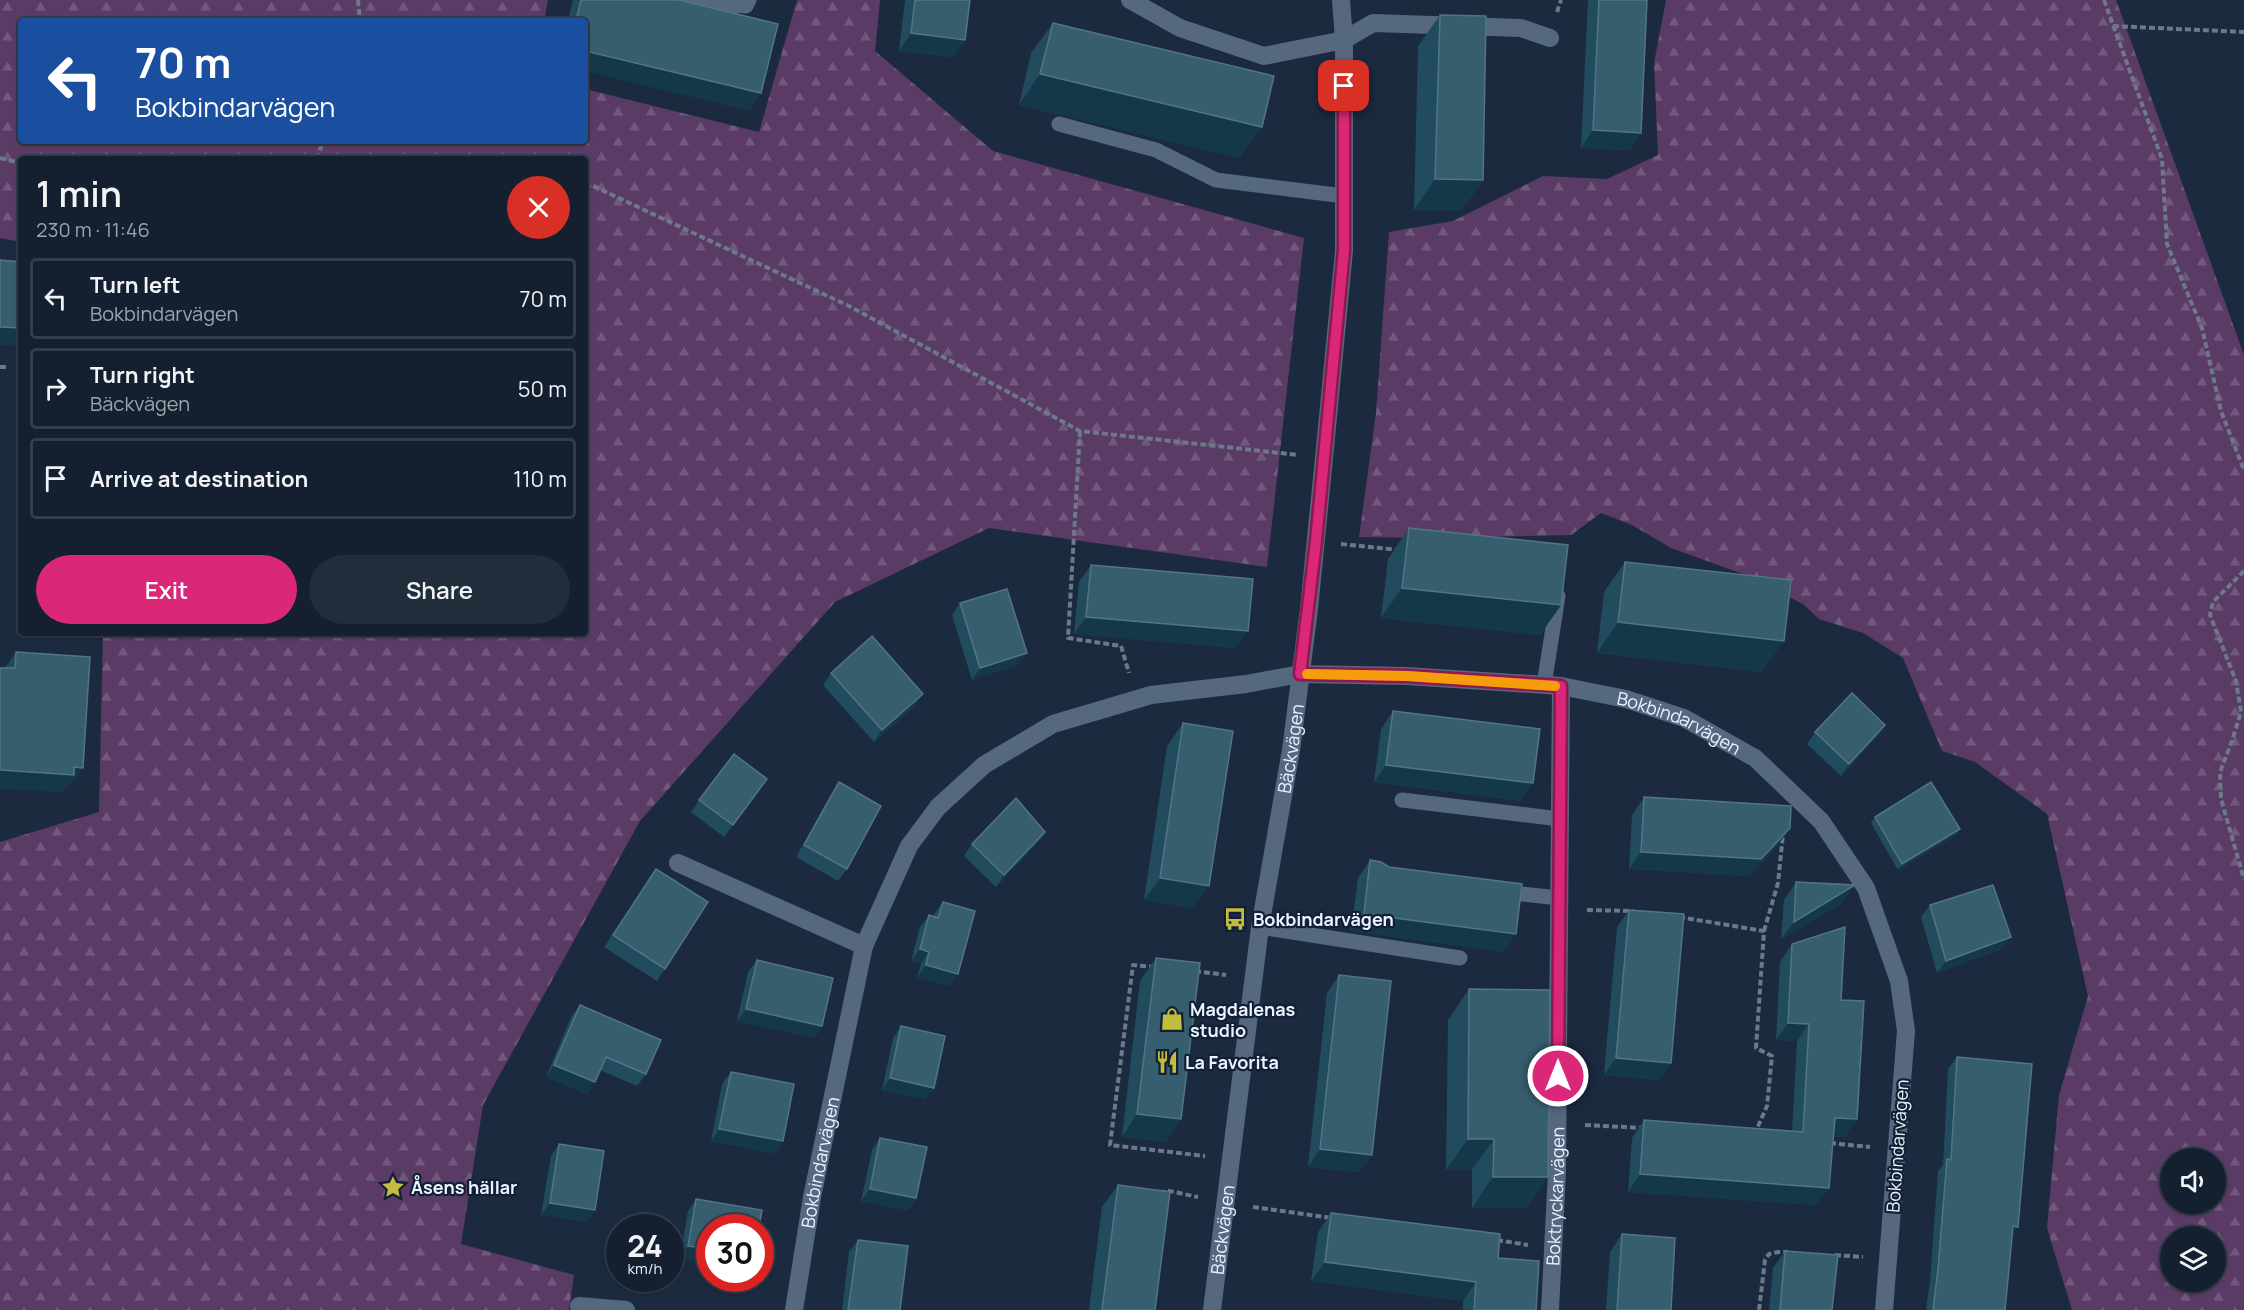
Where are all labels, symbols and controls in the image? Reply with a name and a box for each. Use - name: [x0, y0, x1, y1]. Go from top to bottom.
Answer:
- text: 70 m: [135, 33, 231, 91]
- icon: left: [36, 42, 114, 120]
- pin: [1318, 60, 1369, 111]
- icon: arrive: [1327, 69, 1360, 102]
- text: Bokbindarvägen: [135, 88, 335, 125]
- text: 1 min: [36, 169, 122, 218]
- button: close: [507, 176, 570, 239]
- text: 230 m · 11:46: [36, 216, 150, 243]
- text: Turn left: [90, 270, 180, 300]
- icon: left: [39, 282, 72, 315]
- text: 70 m: [519, 284, 567, 314]
- text: Bokbindarvägen: [90, 300, 238, 327]
- text: Turn right: [90, 360, 195, 390]
- icon: right: [39, 372, 72, 405]
- text: 50 m: [518, 374, 567, 404]
- text: Bäckvägen: [90, 390, 190, 417]
- icon: arrive: [39, 462, 72, 495]
- text: Arrive at destination: [90, 464, 308, 494]
- text: 110 m: [513, 464, 567, 494]
- button: Exit: [36, 555, 297, 624]
- button: Share: [309, 555, 570, 624]
- street label: Bokbindarvägen: [1615, 686, 1745, 760]
- street label: Bäckvägen: [1272, 702, 1309, 795]
- bus stop icon: Bokbindarvägen: [1222, 906, 1248, 932]
- place label: Bokbindarvägen: [1253, 907, 1394, 931]
- place label: Magdalenas studio: [1190, 997, 1296, 1042]
- shop icon: Magdalenas studio: [1159, 1006, 1185, 1032]
- position arrow: [1526, 1044, 1590, 1108]
- restaurant icon: La Favorita: [1154, 1049, 1180, 1075]
- place label: La Favorita: [1185, 1050, 1279, 1074]
- street label: Bokbindarvägen: [1880, 1079, 1914, 1213]
- street label: Bokbindarvägen: [795, 1094, 845, 1230]
- street label: Boktryckarvägen: [1540, 1127, 1569, 1266]
- map controls: [2160, 1148, 2226, 1292]
- button: sound: [2160, 1148, 2226, 1214]
- place icon: Åsens hällar: [380, 1174, 406, 1200]
- place label: Åsens hällar: [411, 1174, 517, 1199]
- street label: Bäckvägen: [1205, 1183, 1240, 1276]
- speed limit sign: 30: [696, 1214, 774, 1292]
- text: 24: [627, 1225, 663, 1266]
- button: layers: [2160, 1226, 2226, 1292]
- text: km/h: [628, 1258, 662, 1279]

